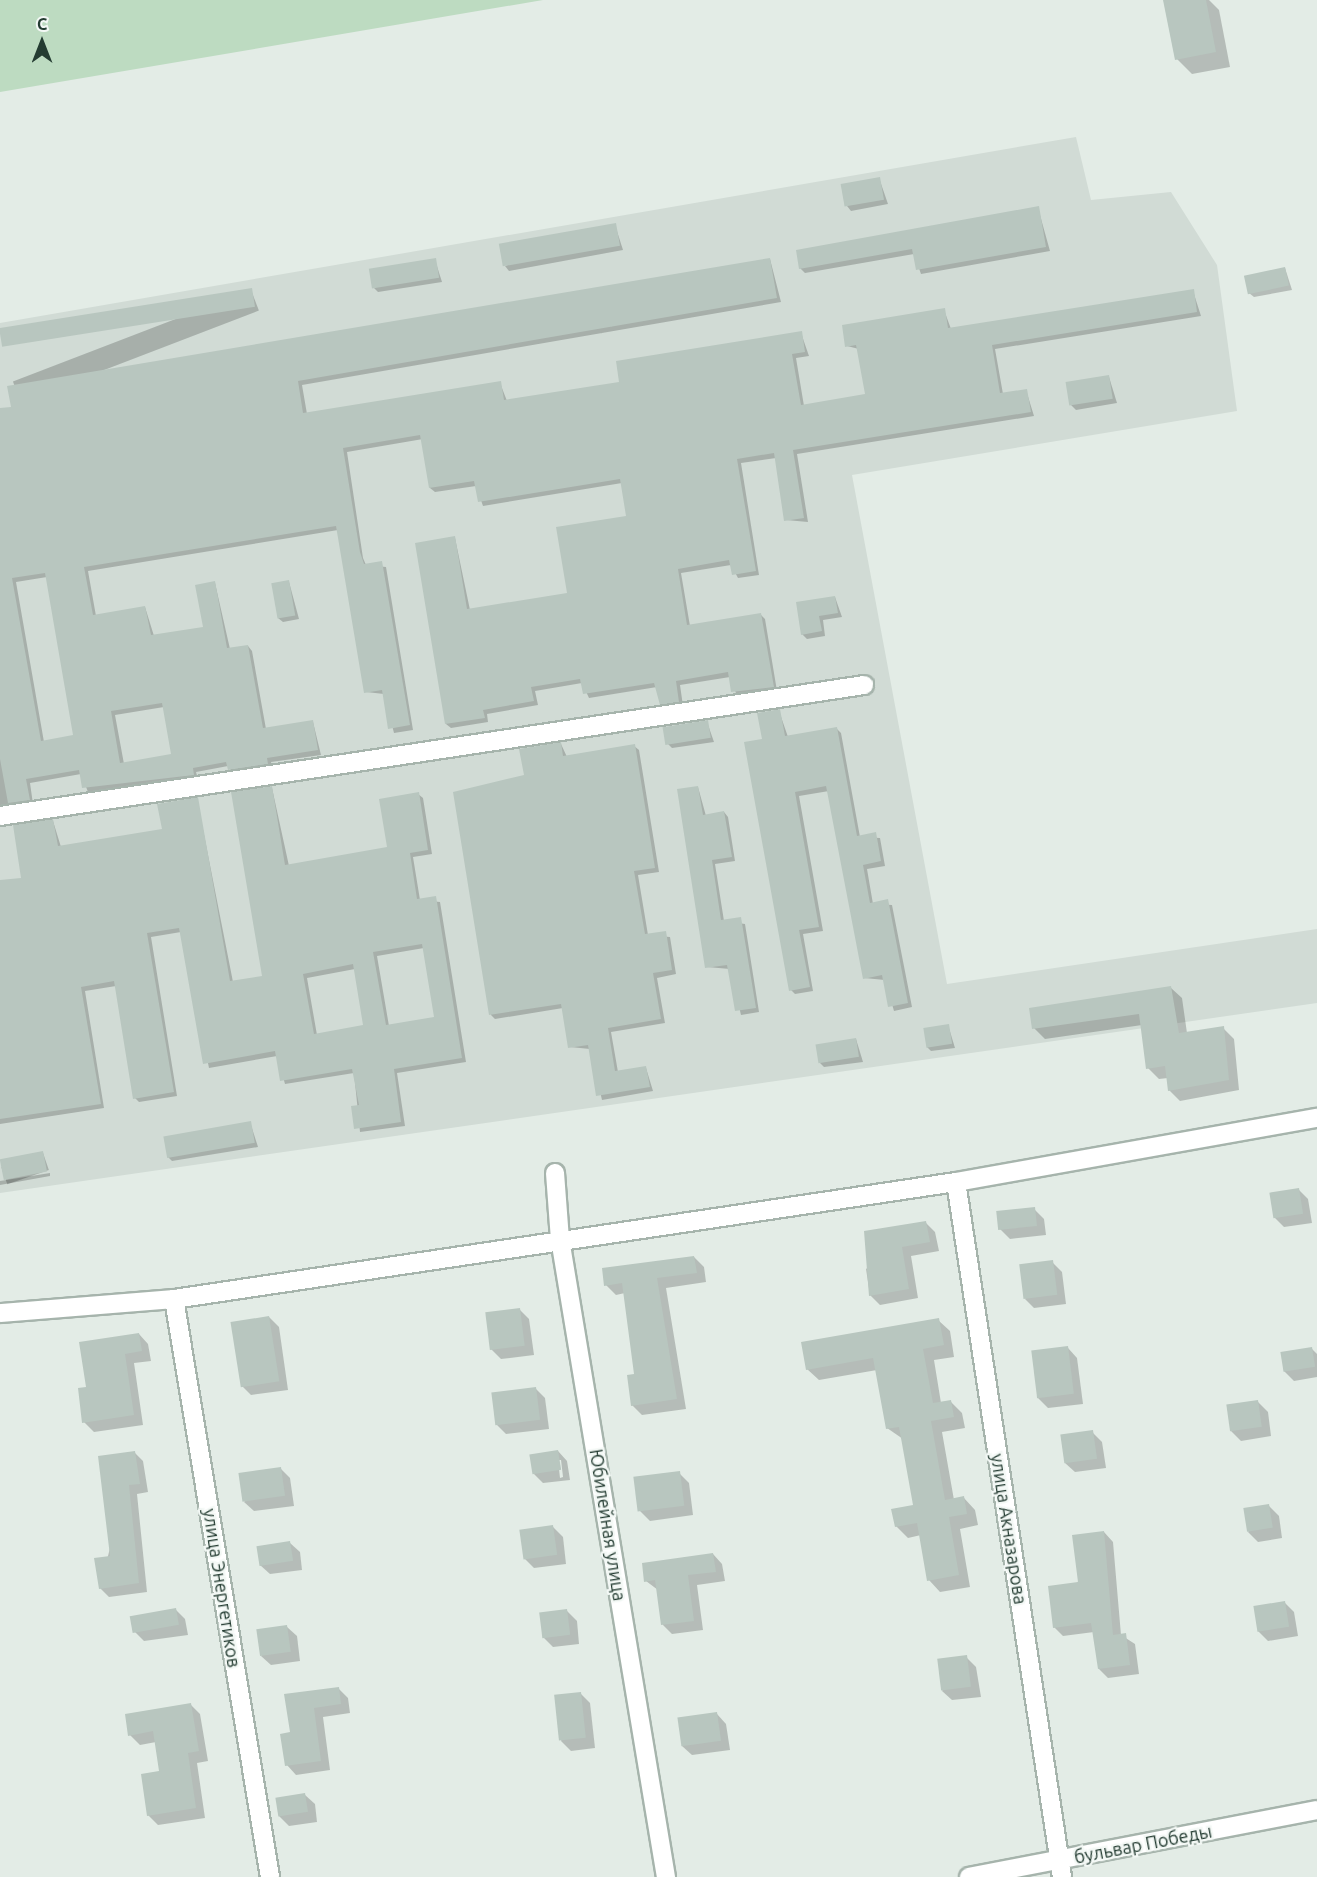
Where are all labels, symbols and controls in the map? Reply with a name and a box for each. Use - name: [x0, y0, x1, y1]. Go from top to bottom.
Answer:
- north arrow: [12, 12, 72, 72]
- text: С: [37, 15, 47, 33]
- street label: Юбилейная улица: [585, 1448, 631, 1602]
- street label: улица Акназарова: [986, 1452, 1032, 1606]
- street label: улица Энергетиков: [199, 1507, 245, 1669]
- street label: бульвар Победы: [1072, 1820, 1214, 1868]

